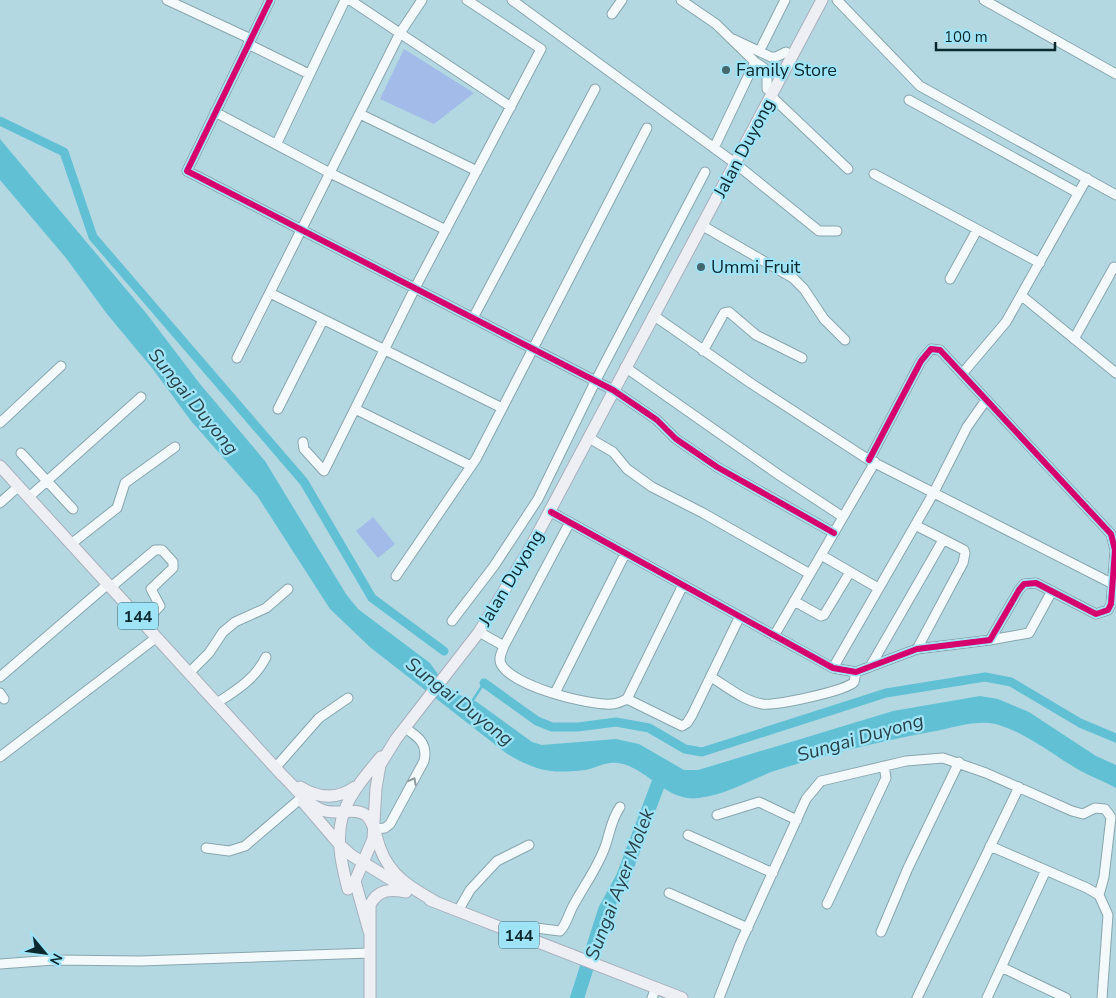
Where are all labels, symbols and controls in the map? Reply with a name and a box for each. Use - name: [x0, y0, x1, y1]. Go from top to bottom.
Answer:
- scale bar: [936, 20, 1055, 52]
- text: 100 m: [944, 27, 988, 47]
- place label: Family Store: [736, 58, 837, 82]
- marker: Family Store: [720, 64, 732, 76]
- street label: Jalan Duyong: [707, 94, 780, 202]
- place label: Ummi Fruit: [711, 255, 801, 279]
- marker: Ummi Fruit: [695, 261, 707, 273]
- water label: Sungai Duyong: [142, 343, 244, 461]
- street label: Jalan Duyong: [472, 525, 549, 632]
- road number: 144: [118, 602, 158, 630]
- water label: Sungai Duyong: [400, 651, 519, 752]
- water label: Sungai Duyong: [794, 707, 927, 768]
- one-way arrow: [407, 777, 417, 786]
- water label: Sungai Ayer Molek: [579, 804, 661, 964]
- road number: 144: [499, 922, 539, 948]
- north arrow: [20, 928, 70, 978]
- text: N: [45, 950, 67, 968]

